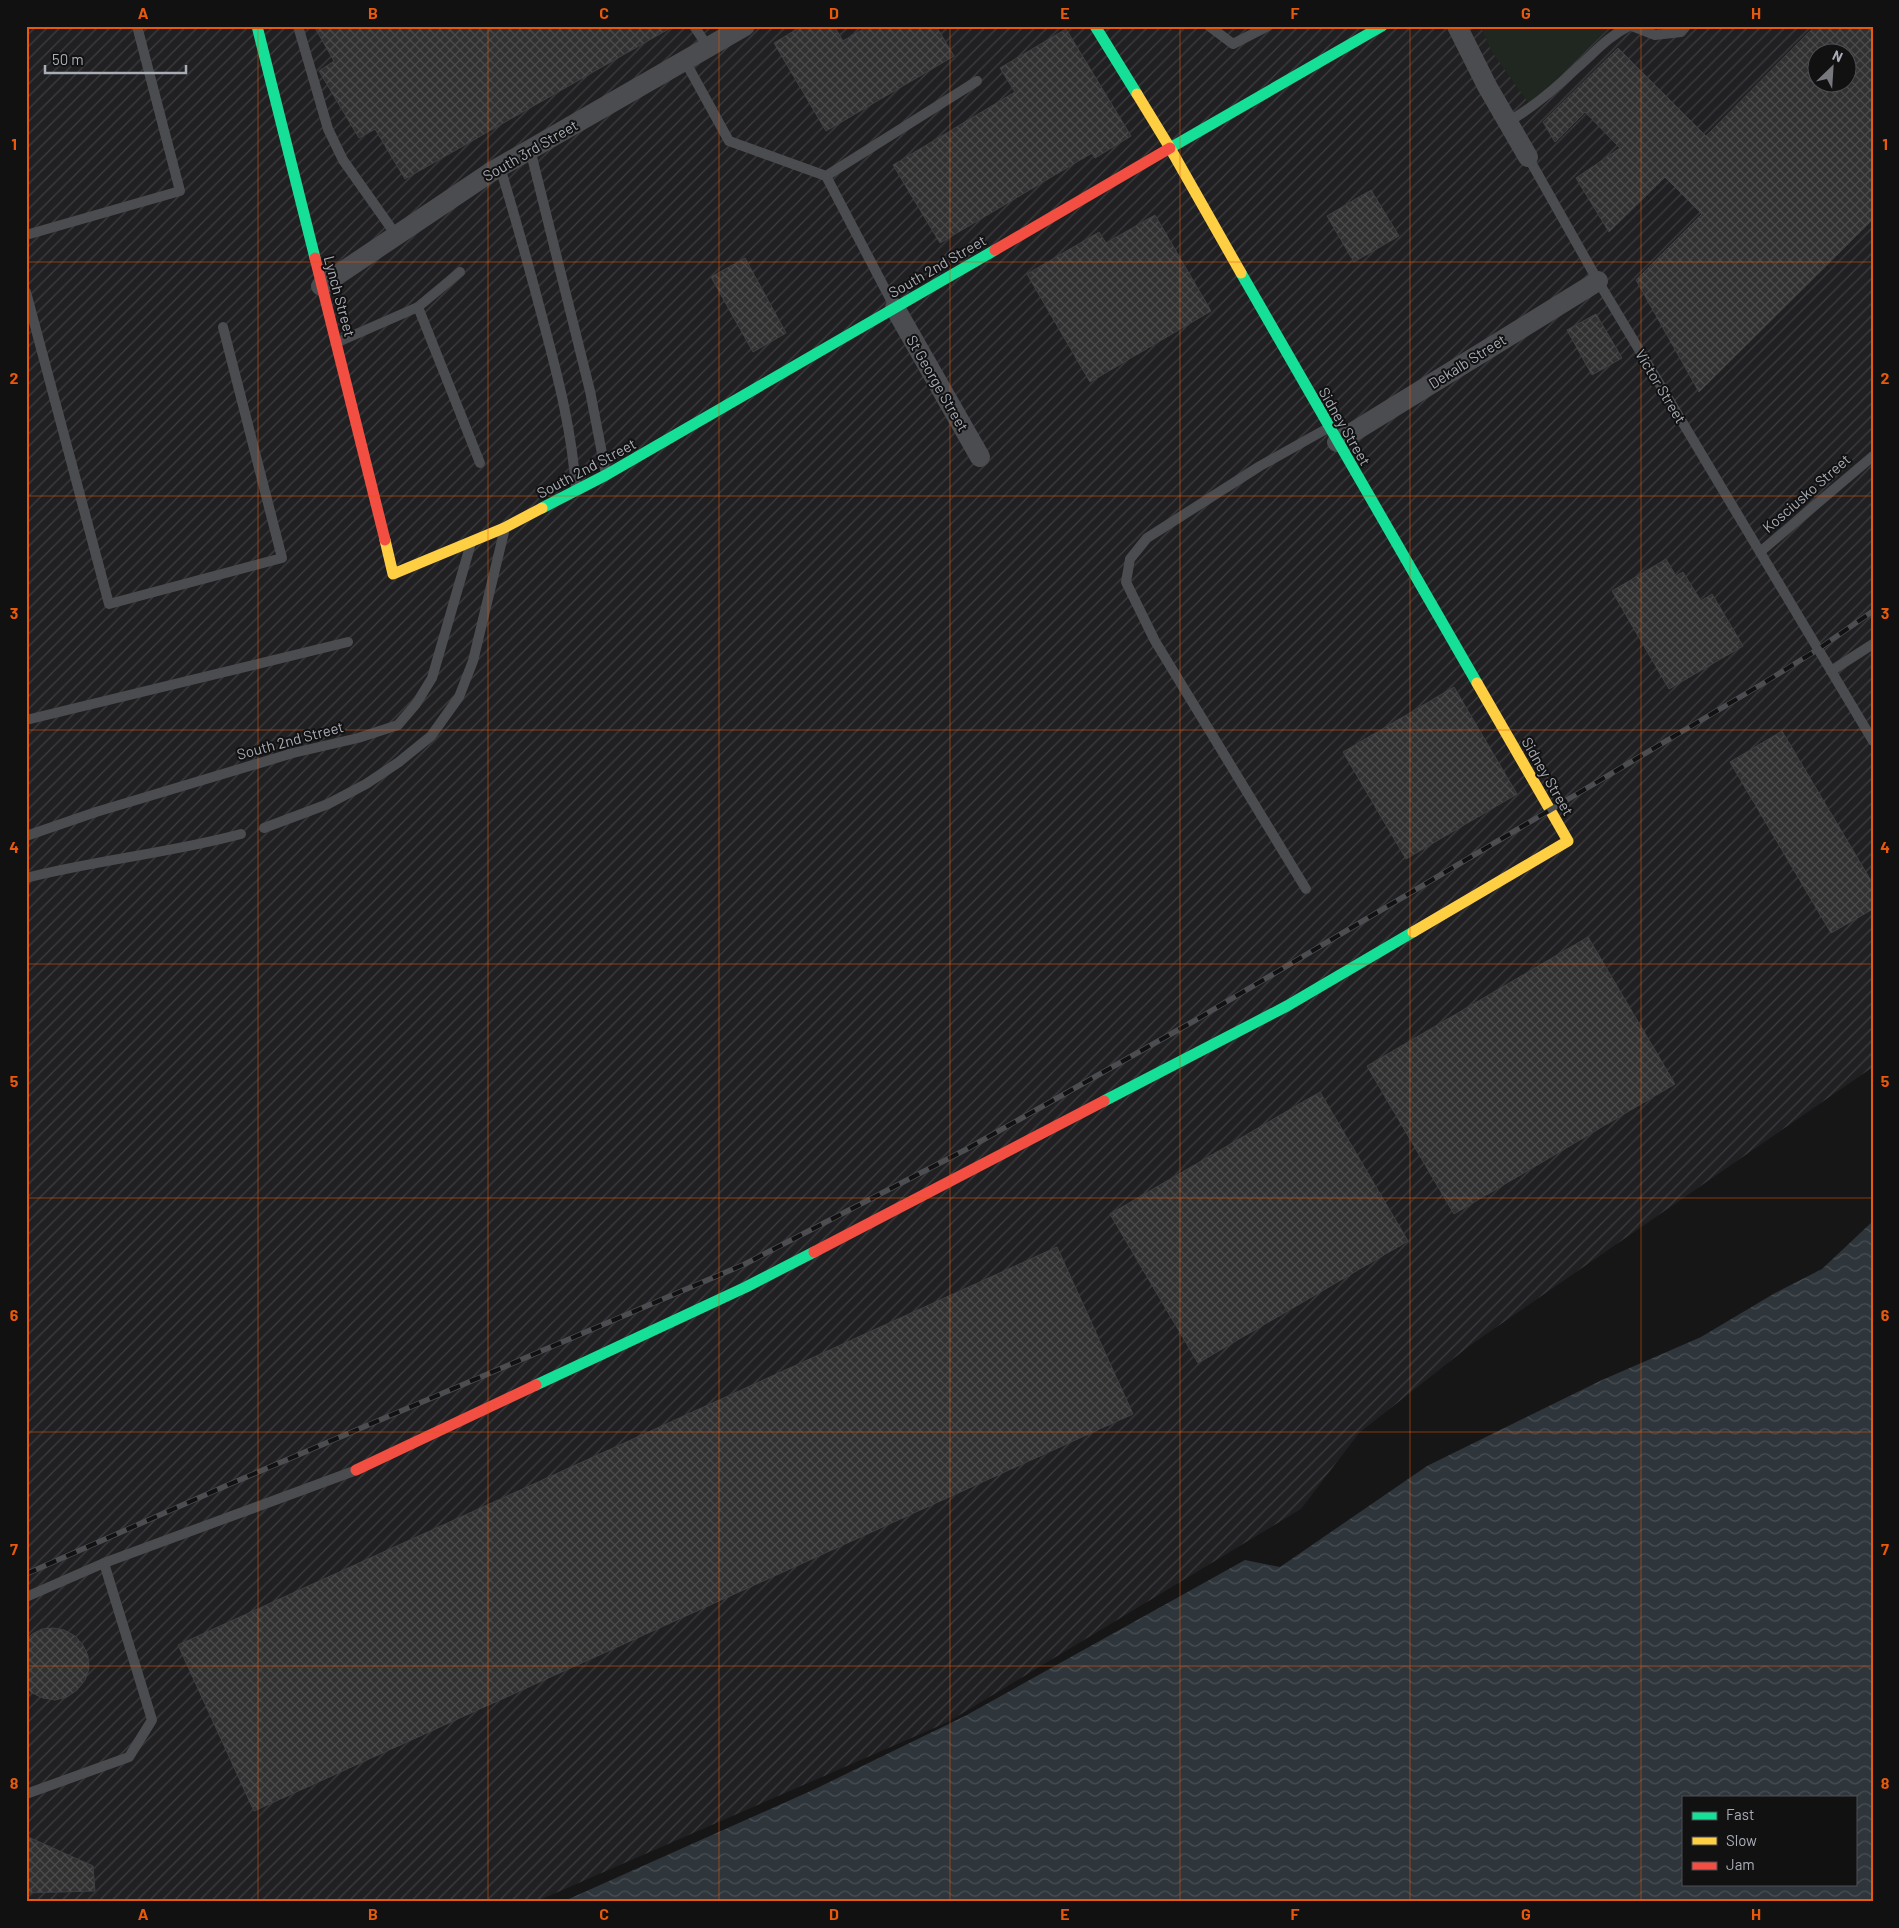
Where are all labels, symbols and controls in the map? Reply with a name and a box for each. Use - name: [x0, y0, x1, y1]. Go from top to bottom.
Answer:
- text: A: [138, 3, 149, 22]
- text: B: [368, 3, 378, 22]
- text: C: [599, 3, 609, 22]
- text: D: [829, 3, 839, 22]
- text: E: [1060, 3, 1070, 22]
- text: F: [1291, 3, 1300, 22]
- text: G: [1521, 3, 1531, 22]
- text: H: [1751, 3, 1761, 22]
- scale bar: [45, 42, 186, 74]
- north arrow: [1806, 42, 1856, 92]
- text: N: [1830, 46, 1846, 65]
- text: 50 m: [52, 50, 84, 68]
- street label: South 3rd Street: [479, 116, 581, 184]
- text: 1: [11, 134, 17, 153]
- text: 1: [1882, 134, 1888, 153]
- street label: South 2nd Street: [885, 231, 989, 301]
- street label: Lynch Street: [321, 254, 359, 338]
- street label: Dekalb Street: [1425, 330, 1509, 392]
- street label: St George Street: [903, 332, 973, 434]
- street label: Victor Street: [1632, 346, 1690, 426]
- text: 2: [10, 368, 19, 387]
- text: 2: [1881, 368, 1890, 387]
- street label: Sidney Street: [1315, 384, 1375, 468]
- street label: South 2nd Street: [533, 434, 639, 502]
- street label: Kosciusko Street: [1758, 450, 1854, 536]
- text: 3: [10, 603, 18, 622]
- text: 3: [1881, 603, 1889, 622]
- street label: South 2nd Street: [235, 717, 345, 763]
- street label: Sidney Street: [1518, 734, 1578, 818]
- text: 4: [9, 837, 19, 856]
- text: 4: [1880, 837, 1890, 856]
- text: 5: [10, 1071, 19, 1090]
- text: 5: [1881, 1071, 1890, 1090]
- text: 6: [10, 1305, 19, 1324]
- text: 6: [1881, 1305, 1890, 1324]
- text: 7: [10, 1539, 18, 1558]
- text: 7: [1881, 1539, 1889, 1558]
- text: 8: [10, 1773, 19, 1792]
- text: 8: [1881, 1773, 1890, 1792]
- legend: [1682, 1796, 1856, 1886]
- text: Fast: [1726, 1805, 1754, 1823]
- text: Slow: [1726, 1831, 1757, 1849]
- text: Jam: [1726, 1855, 1755, 1873]
- text: A: [138, 1904, 149, 1923]
- text: B: [368, 1904, 378, 1923]
- text: C: [599, 1904, 609, 1923]
- text: D: [829, 1904, 839, 1923]
- text: E: [1060, 1904, 1070, 1923]
- text: F: [1291, 1904, 1300, 1923]
- text: G: [1521, 1904, 1531, 1923]
- text: H: [1751, 1904, 1761, 1923]

